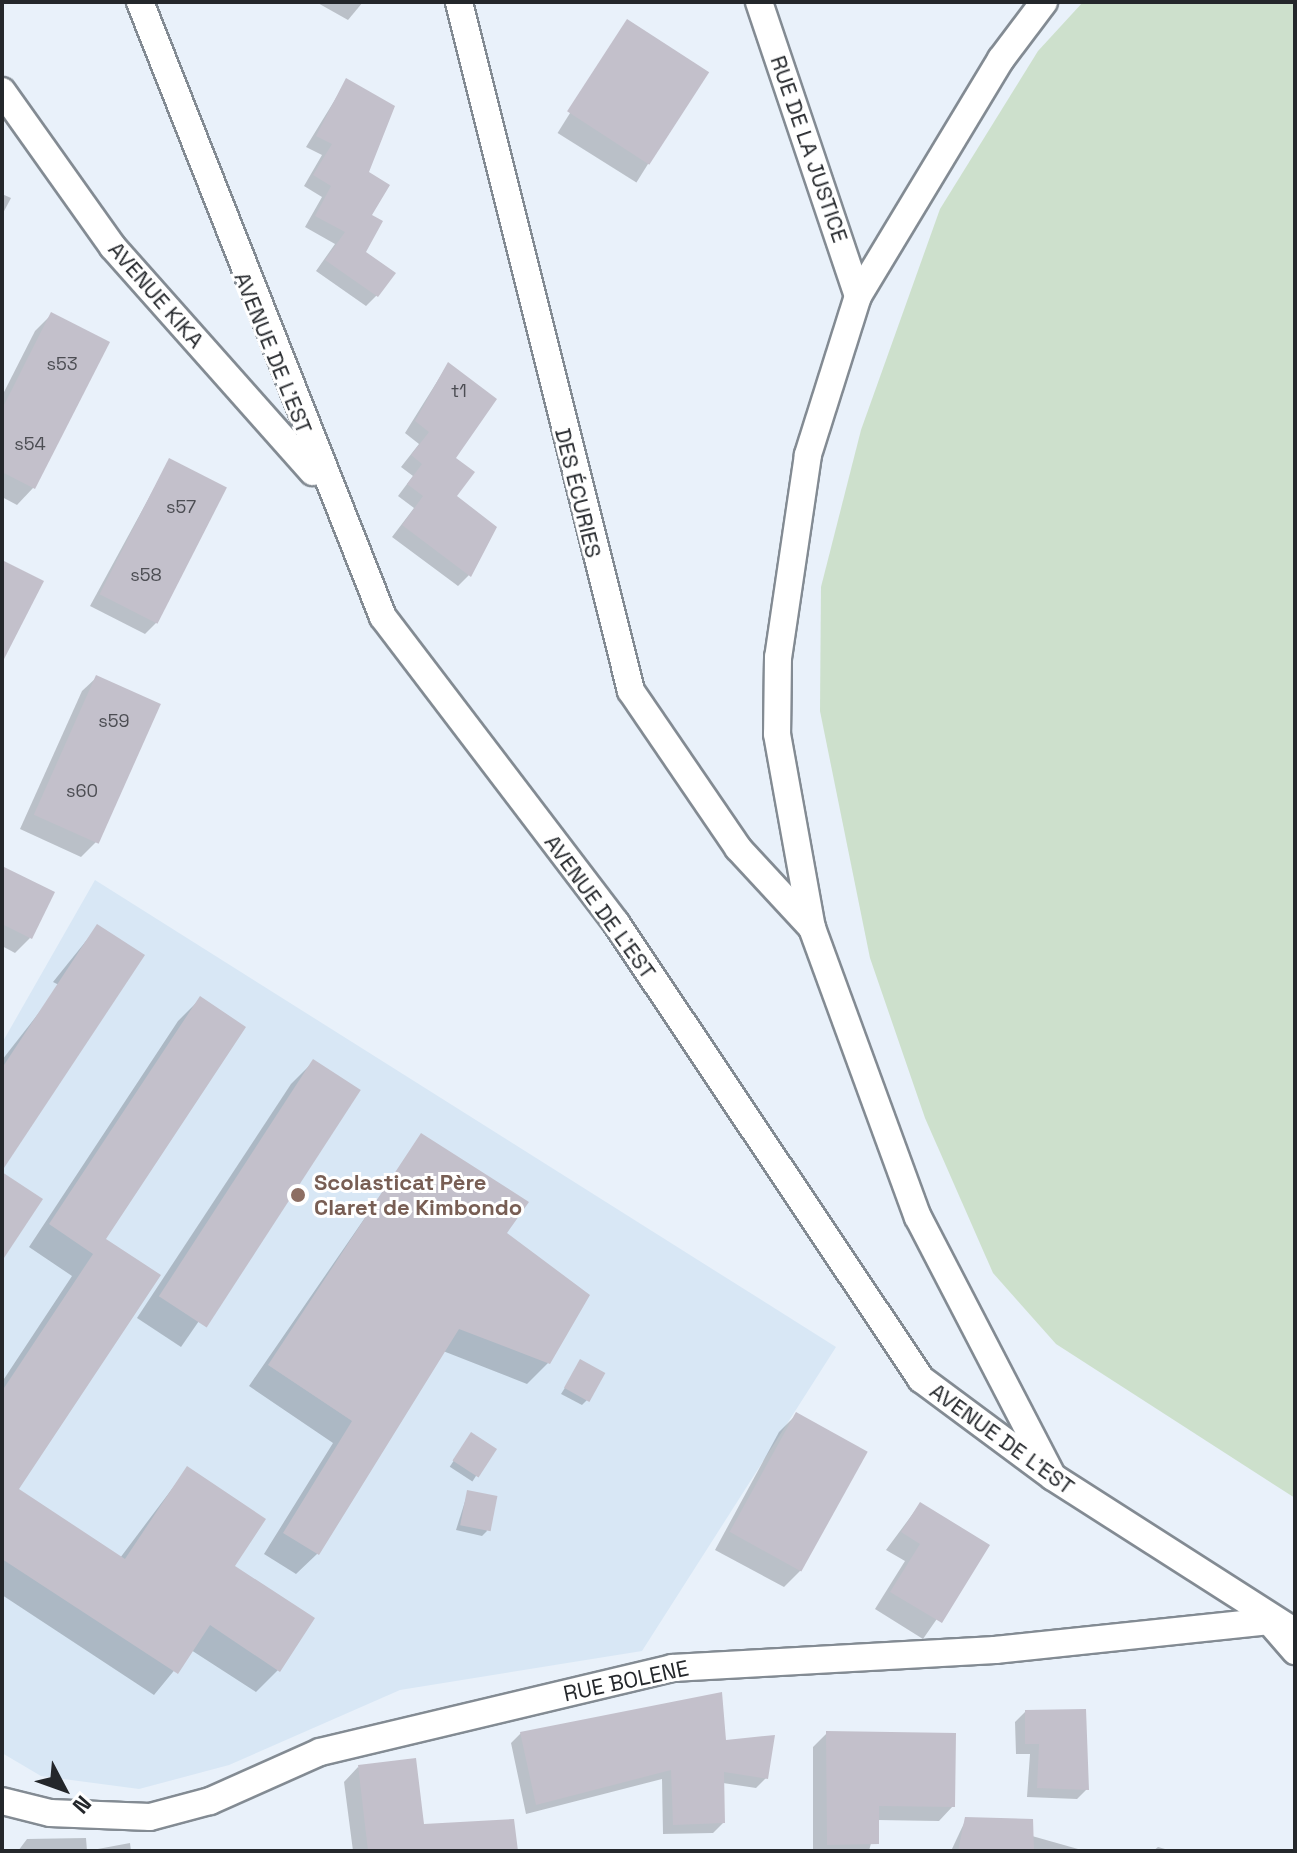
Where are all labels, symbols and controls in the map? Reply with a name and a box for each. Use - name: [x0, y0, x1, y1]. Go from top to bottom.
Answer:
- street label: RUE DE LA JUSTICE: [765, 52, 853, 246]
- street label: AVENUE KIKA: [103, 236, 209, 354]
- street label: AVENUE DE L'EST: [229, 268, 317, 438]
- house number: s53: [46, 353, 78, 375]
- house number: t1: [451, 380, 467, 402]
- street label: DES ÉCURIES: [549, 426, 607, 560]
- house number: s54: [14, 433, 46, 455]
- house number: s57: [166, 496, 196, 518]
- house number: s58: [130, 564, 162, 586]
- house number: s59: [98, 710, 130, 732]
- house number: s60: [66, 780, 98, 802]
- street label: AVENUE DE L'EST: [539, 830, 661, 984]
- place label: Scolasticat Père Claret de Kimbondo: [314, 1169, 522, 1220]
- marker: Scolasticat Père Claret de Kimbondo: [289, 1186, 307, 1204]
- street label: AVENUE DE L'EST: [925, 1378, 1079, 1500]
- street label: RUE BOLENE: [561, 1655, 691, 1707]
- north arrow: [24, 1749, 104, 1829]
- text: N: [67, 1790, 98, 1819]

